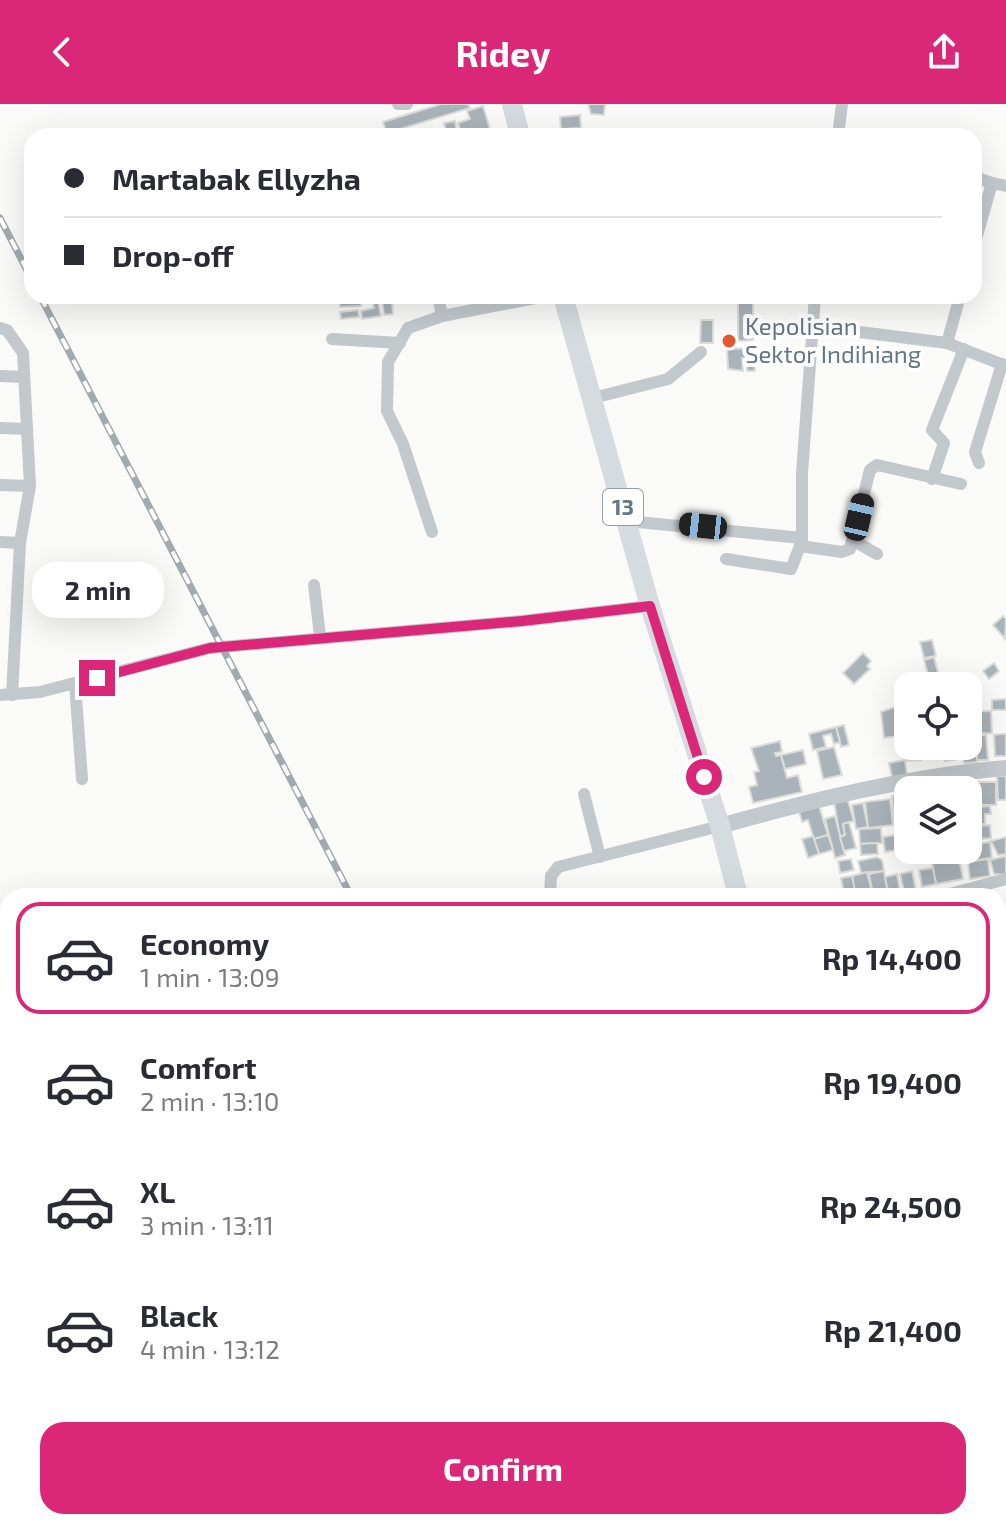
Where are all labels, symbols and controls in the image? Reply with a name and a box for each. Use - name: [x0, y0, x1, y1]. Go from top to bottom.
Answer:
- icon: back: [40, 30, 84, 74]
- icon: share: [922, 30, 966, 74]
- text: Ridey: [455, 31, 551, 74]
- text: Martabak Ellyzha: [112, 160, 361, 196]
- text: Drop-off: [112, 237, 234, 273]
- place label: Kepolisian Sektor Indihiang: [745, 311, 921, 368]
- marker: Kepolisian Sektor Indihiang: [720, 332, 738, 350]
- road number: 13: [603, 489, 643, 525]
- car: [842, 491, 876, 543]
- car: [678, 512, 728, 540]
- callout: 2 min: [31, 562, 163, 618]
- text: 2 min: [65, 574, 131, 605]
- route end: [79, 660, 115, 696]
- map controls: [894, 672, 982, 864]
- button: locate: [894, 672, 982, 760]
- route start: [686, 759, 722, 795]
- button: layers: [894, 776, 982, 864]
- icon: car: [44, 922, 116, 994]
- text: Economy: [140, 925, 269, 961]
- text: Rp 14,400: [822, 940, 962, 976]
- text: 1 min · 13:09: [140, 961, 280, 992]
- icon: car: [44, 1046, 116, 1118]
- text: Comfort: [140, 1049, 257, 1085]
- text: Rp 19,400: [823, 1064, 962, 1100]
- text: 2 min · 13:10: [140, 1085, 279, 1116]
- icon: car: [44, 1170, 116, 1242]
- text: XL: [140, 1173, 175, 1209]
- text: Rp 24,500: [820, 1188, 962, 1224]
- text: 3 min · 13:11: [140, 1209, 274, 1240]
- icon: car: [44, 1294, 116, 1366]
- text: Black: [140, 1297, 218, 1333]
- text: Rp 21,400: [824, 1312, 962, 1348]
- text: 4 min · 13:12: [140, 1333, 280, 1364]
- button: Confirm: [40, 1422, 966, 1514]

